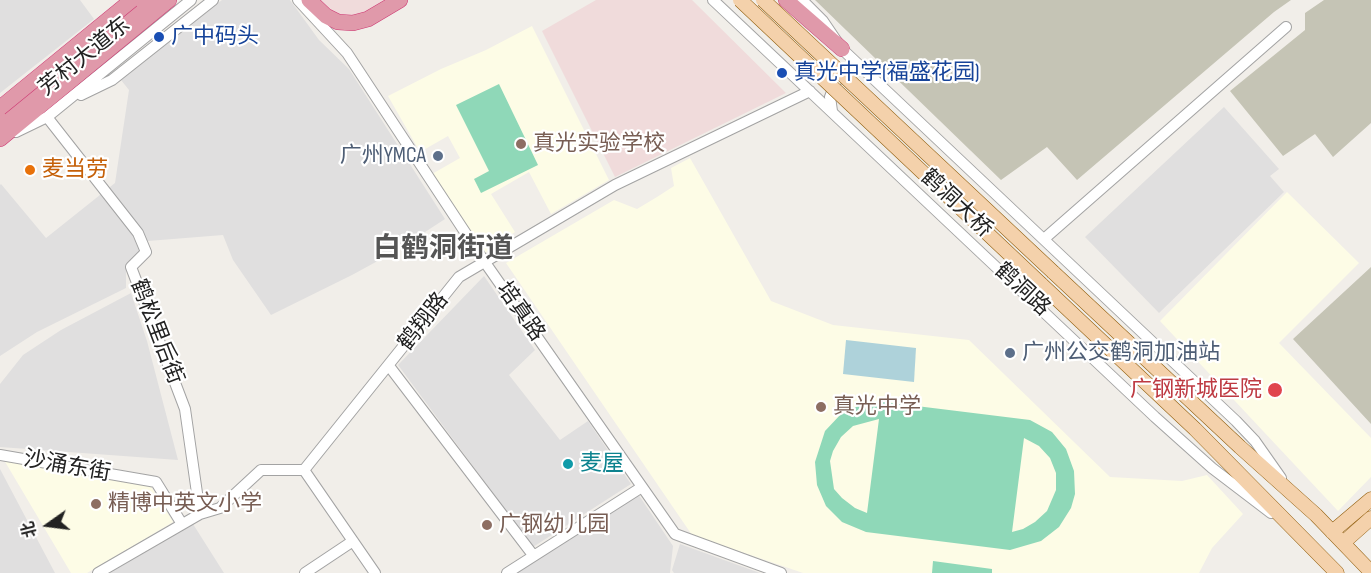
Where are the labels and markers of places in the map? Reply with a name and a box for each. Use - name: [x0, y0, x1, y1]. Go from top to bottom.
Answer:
- place label: 广中码头: [171, 24, 259, 50]
- marker: 广中码头: [152, 30, 166, 44]
- place label: 真光中学(福盛花园): [794, 60, 980, 86]
- marker: 真光中学(福盛花园): [775, 66, 789, 80]
- place label: 真光实验学校: [533, 131, 665, 157]
- marker: 真光实验学校: [514, 137, 528, 151]
- place label: 广州YMCA: [340, 143, 426, 169]
- marker: 广州YMCA: [431, 149, 445, 163]
- place label: 麦当劳: [42, 157, 108, 183]
- marker: 麦当劳: [23, 163, 37, 177]
- place label: 广州公交鹤洞加油站: [1022, 340, 1220, 366]
- marker: 广州公交鹤洞加油站: [1003, 346, 1017, 360]
- place label: 广钢新城医院: [1130, 377, 1262, 403]
- marker: 广钢新城医院: [1266, 381, 1284, 399]
- place label: 真光中学: [833, 394, 921, 420]
- marker: 真光中学: [814, 400, 828, 414]
- place label: 麦屋: [580, 451, 624, 477]
- marker: 麦屋: [561, 457, 575, 471]
- place label: 精博中英文小学: [108, 491, 262, 517]
- marker: 精博中英文小学: [89, 497, 103, 511]
- place label: 广钢幼儿园: [499, 512, 609, 538]
- marker: 广钢幼儿园: [480, 518, 494, 532]

